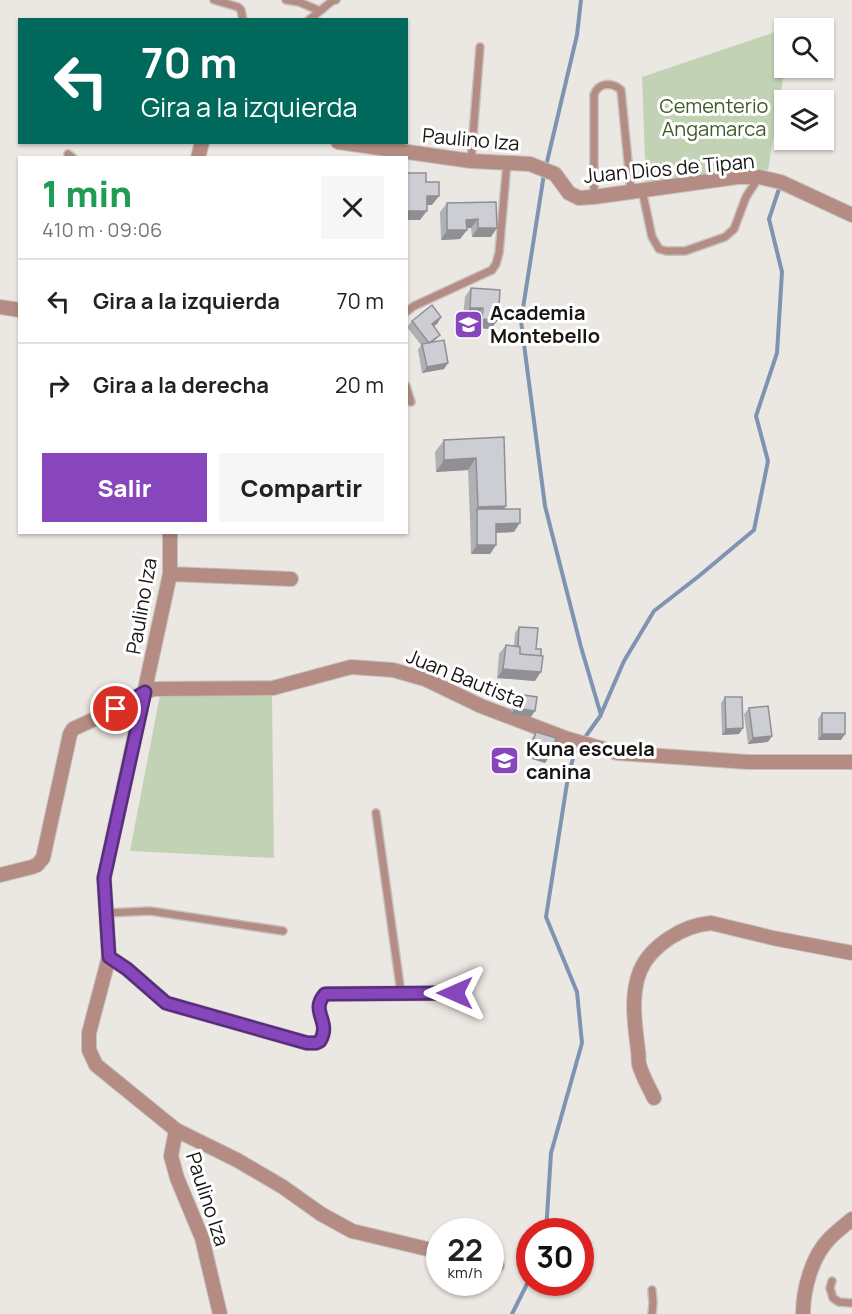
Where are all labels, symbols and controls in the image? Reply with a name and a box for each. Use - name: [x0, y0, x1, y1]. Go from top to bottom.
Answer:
- map controls: [774, 18, 834, 150]
- button: search: [774, 18, 834, 78]
- text: 70 m: [141, 33, 237, 91]
- icon: left: [42, 42, 120, 120]
- text: Gira a la izquierda: [141, 88, 357, 125]
- button: layers: [774, 90, 834, 150]
- park label: Cementerio Angamarca: [660, 92, 769, 142]
- street label: Paulino Iza: [421, 121, 521, 157]
- street label: Juan Dios de Tipan: [582, 147, 756, 189]
- text: 1 min: [42, 169, 132, 218]
- button: close: [321, 176, 384, 239]
- text: 410 m · 09:06: [42, 216, 162, 243]
- icon: left: [42, 285, 75, 318]
- text: Gira a la izquierda: [93, 286, 280, 316]
- text: 70 m: [336, 286, 384, 316]
- place label: Academia Montebello: [490, 299, 600, 349]
- school or university icon: Academia Montebello: [453, 308, 485, 340]
- icon: right: [42, 369, 75, 402]
- text: Gira a la derecha: [93, 370, 269, 400]
- text: 20 m: [335, 370, 384, 400]
- button: Salir: [42, 453, 207, 522]
- button: Compartir: [219, 453, 384, 522]
- street label: Paulino Iza: [119, 556, 163, 656]
- street label: Juan Bautista: [403, 642, 529, 714]
- pin: [90, 683, 141, 734]
- icon: arrive: [99, 692, 132, 725]
- place label: Kuna escuela canina: [526, 735, 655, 785]
- school or university icon: Kuna escuela canina: [489, 744, 521, 776]
- position arrow: [423, 961, 487, 1025]
- street label: Paulino Iza: [180, 1149, 236, 1249]
- speed limit sign: 30: [516, 1218, 594, 1296]
- text: 22: [447, 1229, 483, 1270]
- text: km/h: [448, 1262, 482, 1283]

